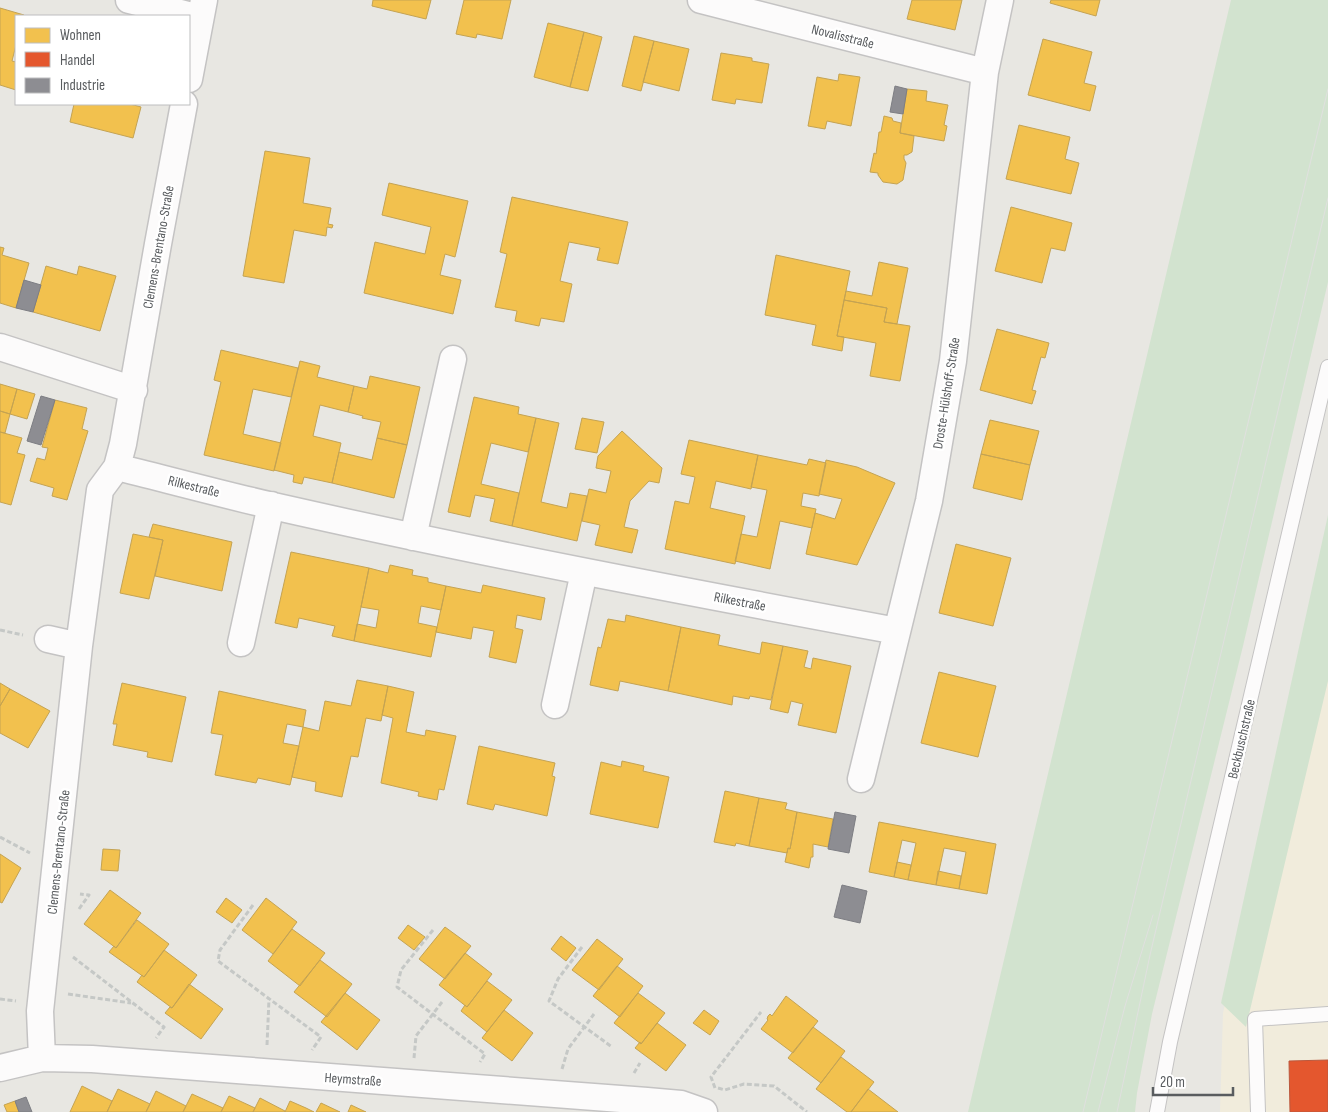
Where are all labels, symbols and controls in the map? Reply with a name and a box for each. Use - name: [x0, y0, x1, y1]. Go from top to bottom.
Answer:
- legend: [15, 15, 190, 105]
- street label: Novalisstraße: [810, 21, 876, 52]
- text: Wohnen: [60, 26, 101, 45]
- text: Handel: [60, 51, 95, 70]
- text: Industrie: [60, 76, 105, 95]
- street label: Clemens-Brentano-Straße: [139, 184, 178, 310]
- street label: Droste-Hülshoff-Straße: [929, 336, 964, 450]
- street label: Rilkestraße: [166, 472, 221, 501]
- street label: Rilkestraße: [713, 588, 767, 615]
- street label: Beckbuschstraße: [1224, 698, 1259, 781]
- street label: Clemens-Brentano-Straße: [44, 789, 73, 915]
- scale bar: [1153, 1064, 1233, 1096]
- street label: Heymstraße: [324, 1069, 382, 1090]
- text: 20 m: [1160, 1073, 1185, 1092]

